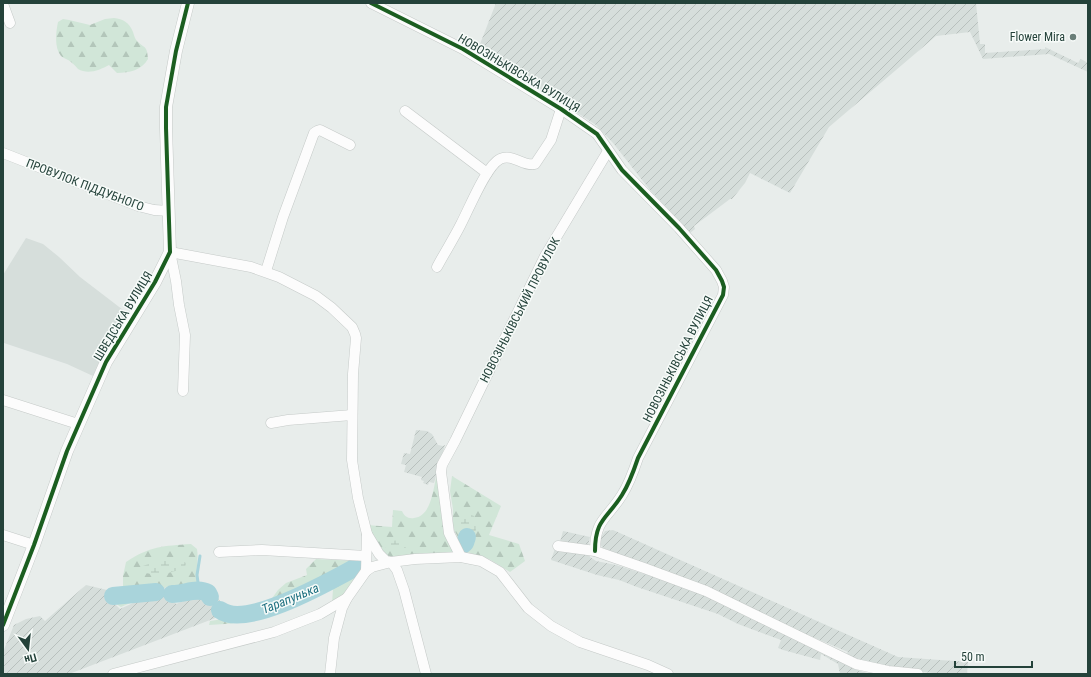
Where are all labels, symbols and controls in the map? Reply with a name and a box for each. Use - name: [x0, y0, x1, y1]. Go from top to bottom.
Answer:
- place label: Flower Mira: [1010, 30, 1065, 44]
- street label: НОВОЗІНЬКІВСЬКА ВУЛИЦЯ: [455, 31, 583, 115]
- marker: Flower Mira: [1068, 32, 1078, 42]
- street label: ПРОВУЛОК ПІДДУБНОГО: [24, 156, 146, 214]
- street label: НОВОЗІНЬКІВСЬКИЙ ПРОВУЛОК: [476, 234, 563, 385]
- street label: ШВЕДСЬКА ВУЛИЦЯ: [91, 269, 155, 363]
- street label: НОВОЗІНЬКІВСЬКА ВУЛИЦЯ: [640, 294, 716, 424]
- water label: Тарапунька: [259, 580, 321, 617]
- north arrow: [8, 629, 48, 669]
- scale bar: [955, 643, 1032, 669]
- text: Пн: [23, 650, 38, 666]
- text: 50 m: [961, 650, 985, 664]

